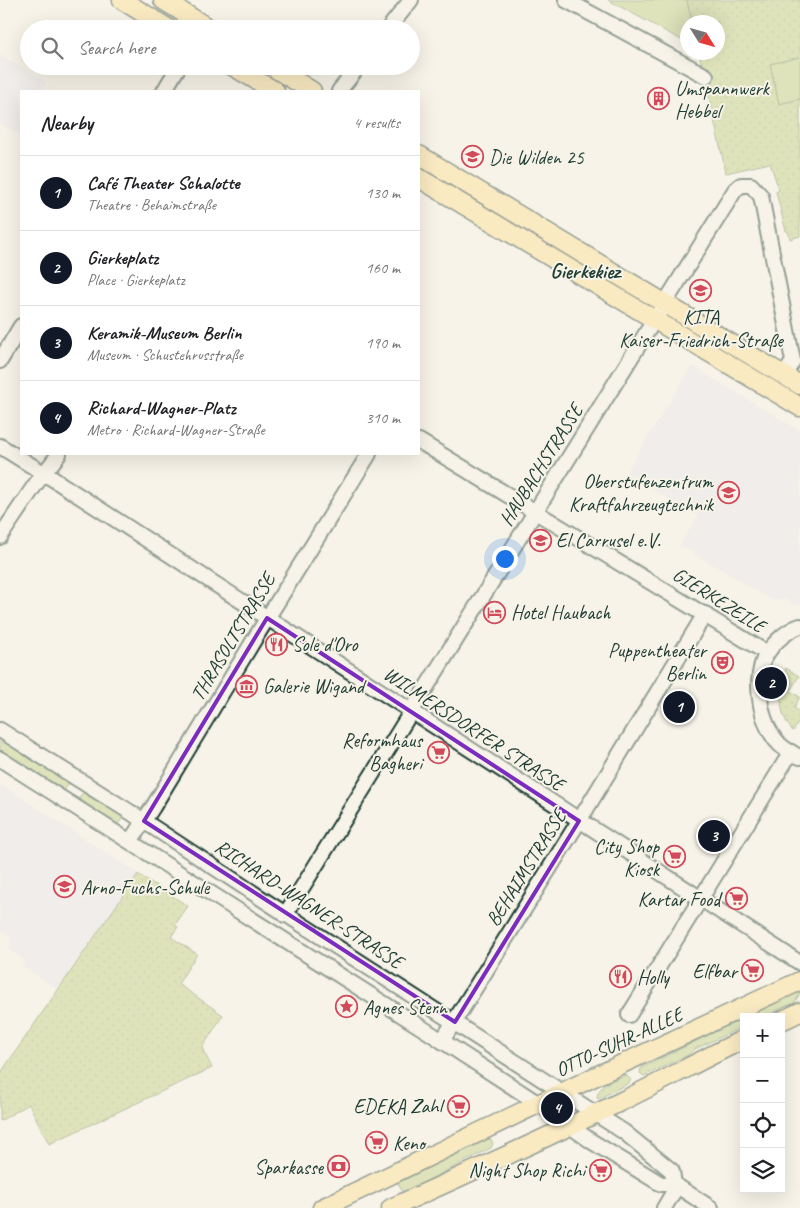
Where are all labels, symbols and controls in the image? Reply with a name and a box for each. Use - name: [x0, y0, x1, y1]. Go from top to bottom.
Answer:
- north arrow: [680, 15, 725, 60]
- search box: [20, 20, 420, 75]
- icon: search: [38, 34, 66, 62]
- text: Search here: [78, 36, 155, 60]
- place label: Umspannwerk Hebbel: [675, 76, 771, 124]
- building icon: Umspannwerk Hebbel: [647, 87, 671, 111]
- text: Nearby: [40, 110, 93, 136]
- text: 4 results: [353, 113, 400, 133]
- school or university icon: Die Wilden 25: [461, 145, 485, 169]
- place label: Die Wilden 25: [489, 145, 585, 170]
- text: Café Theater Schalotte: [87, 171, 240, 195]
- text: 1: [52, 183, 60, 203]
- text: 130 m: [366, 183, 400, 203]
- text: Theatre · Behaimstraße: [87, 195, 216, 215]
- text: Gierkeplatz: [87, 246, 158, 270]
- text: 2: [52, 258, 60, 278]
- text: 160 m: [366, 258, 400, 278]
- district label: Gierkekiez: [550, 258, 622, 284]
- text: Place · Gierkeplatz: [87, 270, 185, 290]
- school or university icon: KITA Kaiser-Friedrich-Straße: [689, 279, 713, 303]
- place label: KITA Kaiser-Friedrich-Straße: [619, 305, 784, 353]
- text: Keramik-Museum Berlin: [87, 321, 241, 345]
- text: 3: [52, 333, 60, 353]
- text: 190 m: [366, 333, 400, 353]
- text: Museum · Schustehrusstraße: [87, 345, 243, 365]
- text: Richard-Wagner-Platz: [87, 396, 236, 420]
- street label: HAUBACHSTRASSE: [494, 397, 590, 531]
- text: 4: [52, 408, 60, 428]
- text: 310 m: [366, 408, 400, 428]
- text: Metro · Richard-Wagner-Straße: [87, 420, 265, 440]
- place label: Oberstufenzentrum Kraftfahrzeugtechnik: [569, 469, 715, 517]
- school or university icon: Oberstufenzentrum Kraftfahrzeugtechnik: [717, 480, 741, 504]
- school or university icon: El Carrusel e.V.: [528, 528, 552, 552]
- place label: El Carrusel e.V.: [556, 528, 661, 553]
- your location: [492, 546, 518, 572]
- street label: GIERKEZEILE: [668, 562, 773, 640]
- street label: THRASOLTSTRASSE: [185, 567, 282, 705]
- hotel icon: Hotel Haubach: [483, 600, 507, 624]
- place label: Hotel Haubach: [511, 600, 611, 625]
- restaurant icon: Sole d'Oro: [264, 632, 288, 656]
- place label: Sole d'Oro: [292, 632, 359, 657]
- place label: Puppentheater Berlin: [608, 638, 708, 686]
- theatre icon: Puppentheater Berlin: [710, 650, 734, 674]
- street label: WILMERSDORFER STRASSE: [379, 661, 572, 798]
- pin: 2: [755, 664, 787, 702]
- museum icon: Galerie Wigand: [235, 674, 259, 698]
- place label: Galerie Wigand: [263, 674, 367, 699]
- pin: 1: [663, 688, 695, 726]
- place label: Reformhaus Bagheri: [342, 728, 424, 776]
- supermarket icon: Reformhaus Bagheri: [426, 740, 450, 764]
- street label: BEHAIMSTRASSE: [480, 803, 573, 931]
- pin: 3: [698, 817, 730, 855]
- street label: RICHARD-WAGNER-STRASSE: [210, 834, 410, 976]
- place label: City Shop Kiosk: [594, 834, 661, 882]
- supermarket icon: City Shop Kiosk: [663, 845, 687, 869]
- school or university icon: Arno-Fuchs-Schule: [53, 875, 77, 899]
- place label: Arno-Fuchs-Schule: [81, 875, 211, 900]
- place label: Kartar Food: [638, 887, 723, 912]
- supermarket icon: Kartar Food: [724, 887, 748, 911]
- place label: Elfbar: [693, 959, 739, 984]
- supermarket icon: Elfbar: [741, 959, 765, 983]
- restaurant icon: Holly: [609, 965, 633, 989]
- place label: Holly: [637, 965, 671, 990]
- place icon: Agnes Stern: [335, 995, 359, 1019]
- place label: Agnes Stern: [363, 995, 448, 1020]
- street label: OTTO-SUHR-ALLEE: [551, 1000, 689, 1082]
- map controls: [740, 1013, 785, 1193]
- button: +: [740, 1013, 785, 1058]
- button: −: [740, 1058, 785, 1103]
- pin: 4: [541, 1089, 573, 1127]
- place label: EDEKA Zahl: [354, 1094, 446, 1119]
- supermarket icon: EDEKA Zahl: [446, 1094, 470, 1118]
- button: locate: [740, 1103, 785, 1148]
- supermarket icon: Keno: [365, 1131, 389, 1155]
- place label: Keno: [393, 1131, 427, 1156]
- button: layers: [740, 1148, 785, 1193]
- place label: Sparkasse: [254, 1155, 324, 1180]
- bank icon: Sparkasse: [327, 1155, 351, 1179]
- place label: Night Shop Richi: [469, 1158, 587, 1183]
- supermarket icon: Night Shop Richi: [589, 1158, 613, 1182]

